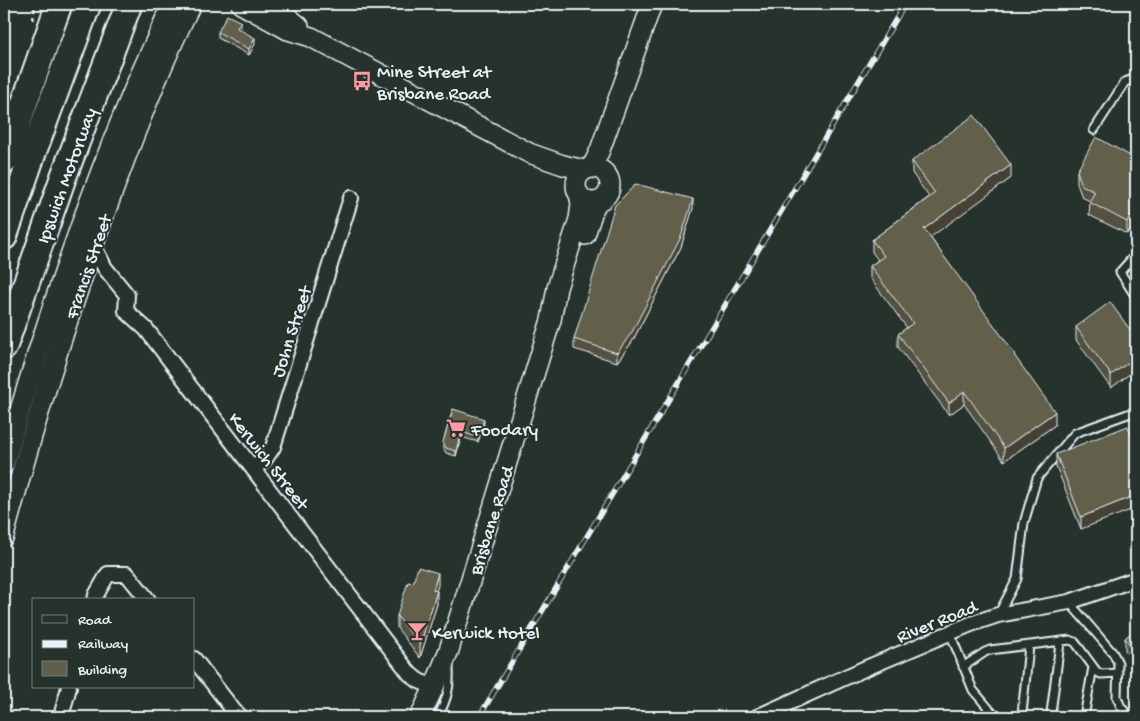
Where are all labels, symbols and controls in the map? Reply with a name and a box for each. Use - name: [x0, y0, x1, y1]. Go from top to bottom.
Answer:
- place label: Mine Street at Brisbane Road: [376, 62, 493, 107]
- bus stop icon: Mine Street at Brisbane Road: [351, 70, 373, 92]
- street label: Ipswich Motorway: [33, 105, 104, 247]
- street label: Francis Street: [61, 210, 120, 323]
- street label: John Street: [268, 282, 320, 380]
- street label: Kerwich Street: [222, 409, 314, 517]
- supermarket icon: Foodary: [445, 417, 467, 439]
- place label: Foodary: [470, 420, 539, 443]
- street label: Brisbane Road: [466, 462, 521, 579]
- street label: River Road: [894, 596, 983, 650]
- legend: [32, 598, 195, 688]
- text: Road: [78, 612, 112, 630]
- bar icon: Kerwick Hotel: [406, 620, 428, 642]
- place label: Kerwick Hotel: [432, 623, 540, 646]
- text: Railway: [78, 636, 129, 654]
- text: Building: [77, 662, 127, 680]

